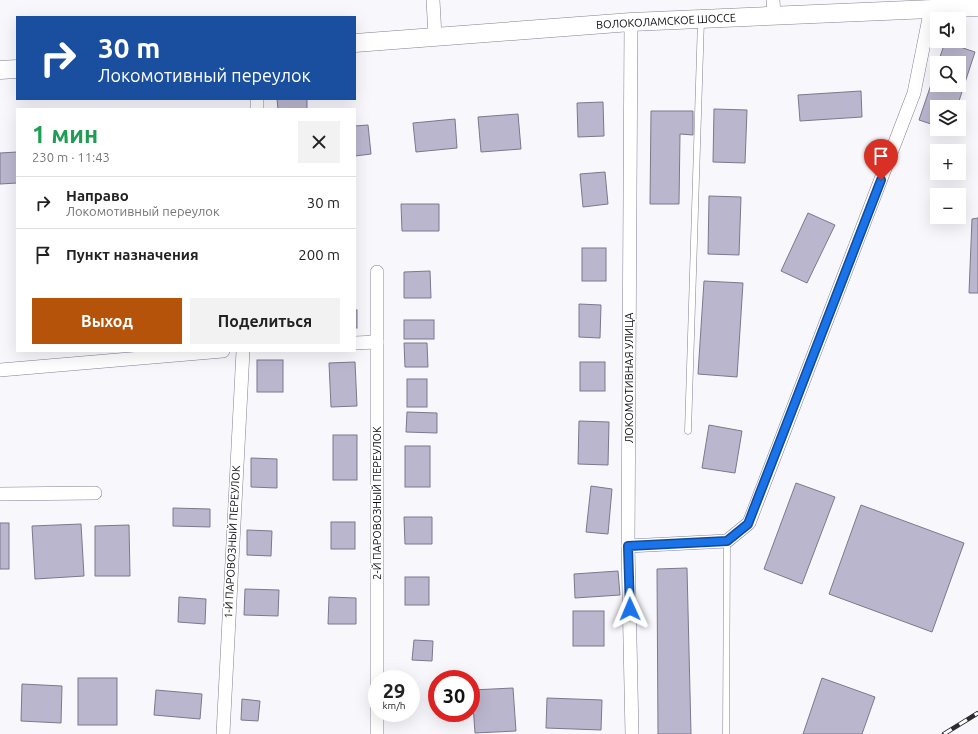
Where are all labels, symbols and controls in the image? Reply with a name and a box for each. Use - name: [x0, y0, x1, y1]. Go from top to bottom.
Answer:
- street label: ВОЛОКОЛАМСКОЕ ШОССЕ: [596, 11, 736, 31]
- map controls: [930, 12, 966, 224]
- button: sound: [930, 12, 966, 48]
- icon: right: [32, 32, 84, 84]
- text: 30 m: [98, 32, 160, 63]
- button: search: [930, 56, 966, 92]
- text: Локомотивный переулок: [98, 65, 311, 85]
- button: layers: [930, 100, 966, 136]
- text: 1 мин: [32, 121, 98, 148]
- button: close: [298, 121, 340, 163]
- pin: [864, 139, 898, 180]
- button: +: [930, 144, 966, 180]
- icon: arrive: [870, 145, 892, 167]
- text: 230 m · 11:43: [32, 150, 110, 164]
- text: Направо: [66, 187, 129, 204]
- button: −: [930, 188, 966, 224]
- icon: right: [32, 192, 54, 214]
- text: 30 m: [307, 194, 340, 211]
- text: Локомотивный переулок: [66, 204, 220, 218]
- icon: arrive: [32, 244, 54, 266]
- text: Пункт назначения: [66, 246, 199, 263]
- text: 200 m: [298, 246, 340, 263]
- button: Выход: [32, 298, 182, 344]
- button: Поделиться: [190, 298, 340, 344]
- street label: ЛОКОМОТИВНАЯ УЛИЦА: [623, 312, 635, 443]
- street label: 2-Й ПАРОВОЗНЫЙ ПЕРЕУЛОК: [371, 426, 383, 580]
- street label: 1-Й ПАРОВОЗНЫЙ ПЕРЕУЛОК: [222, 465, 242, 619]
- position arrow: [609, 588, 651, 630]
- speed limit sign: 30: [428, 670, 480, 722]
- text: 29: [383, 679, 405, 702]
- text: km/h: [382, 700, 406, 711]

